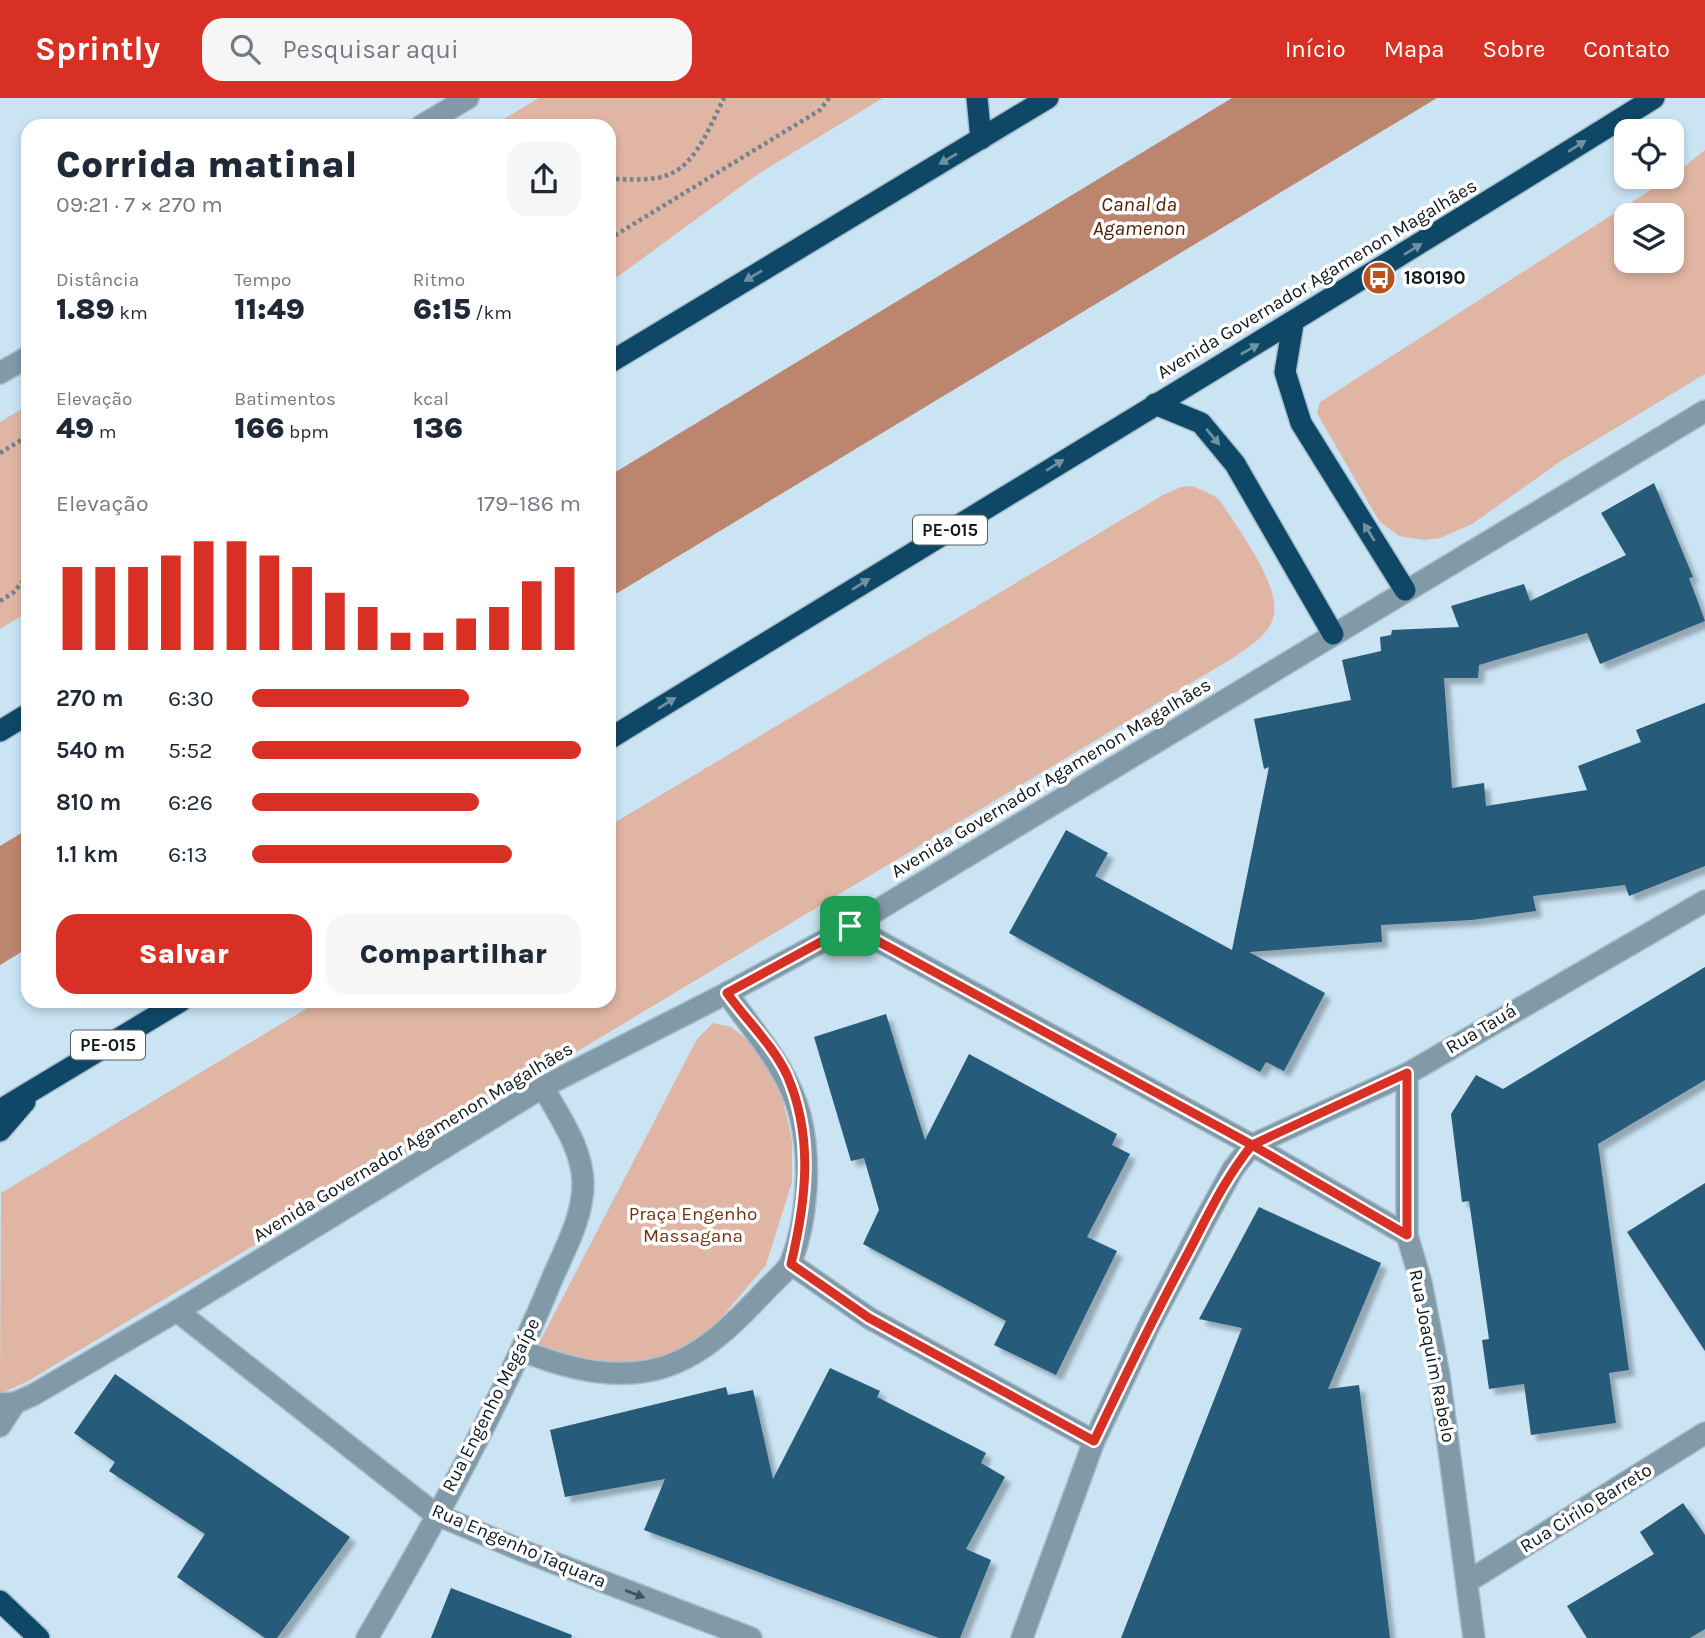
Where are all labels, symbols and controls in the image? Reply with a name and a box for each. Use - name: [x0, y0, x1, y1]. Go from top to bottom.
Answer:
- search box: [202, 18, 692, 81]
- text: Sprintly: [35, 30, 160, 68]
- icon: search: [226, 30, 264, 68]
- text: Pesquisar aqui: [282, 34, 459, 65]
- text: Início: [1285, 35, 1346, 63]
- text: Mapa: [1384, 35, 1444, 63]
- text: Sobre: [1482, 35, 1545, 63]
- text: Contato: [1583, 35, 1670, 63]
- map controls: [1614, 119, 1684, 273]
- button: locate: [1614, 119, 1684, 189]
- one-way arrow: [1567, 139, 1587, 152]
- text: Corrida matinal: [56, 142, 357, 187]
- button: share: [507, 142, 581, 216]
- one-way arrow: [938, 152, 957, 165]
- street label: Avenida Governador Agamenon Magalhães: [1153, 175, 1481, 383]
- text: 09:21 · 7 × 270 m: [56, 191, 223, 218]
- water label: Canal da Agamenon: [1093, 192, 1185, 240]
- button: layers: [1614, 203, 1684, 273]
- one-way arrow: [1403, 242, 1422, 255]
- bus stop icon: 180190: [1360, 259, 1398, 297]
- place label: 180190: [1404, 267, 1465, 289]
- text: Distância: [56, 269, 139, 291]
- text: Tempo: [234, 269, 291, 291]
- text: Ritmo: [413, 269, 465, 291]
- one-way arrow: [744, 270, 763, 283]
- text: 1.89: [56, 291, 115, 327]
- text: 11:49: [234, 291, 305, 327]
- text: 6:15: [413, 291, 471, 327]
- text: km: [115, 302, 148, 324]
- text: /km: [471, 302, 512, 324]
- one-way arrow: [1241, 342, 1260, 355]
- text: Elevação: [56, 388, 132, 410]
- text: Batimentos: [234, 388, 336, 410]
- text: kcal: [413, 388, 449, 410]
- text: 49: [56, 410, 94, 446]
- text: 166: [234, 410, 284, 446]
- text: 136: [413, 410, 463, 446]
- text: m: [94, 421, 117, 443]
- text: bpm: [284, 421, 329, 443]
- one-way arrow: [1205, 429, 1220, 446]
- one-way arrow: [1046, 459, 1065, 472]
- text: Elevação: [56, 490, 149, 517]
- text: 179–186 m: [477, 490, 581, 517]
- road number: PE-015: [913, 516, 987, 544]
- one-way arrow: [1362, 522, 1375, 542]
- one-way arrow: [852, 578, 871, 591]
- street label: Avenida Governador Agamenon Magalhães: [887, 674, 1215, 882]
- text: 270 m: [56, 685, 124, 712]
- text: 6:30: [168, 685, 214, 712]
- one-way arrow: [658, 697, 677, 709]
- text: 540 m: [56, 737, 125, 764]
- text: 5:52: [168, 737, 213, 764]
- text: 810 m: [56, 789, 121, 816]
- text: 6:26: [168, 789, 213, 816]
- text: 1.1 km: [56, 841, 119, 868]
- text: 6:13: [168, 841, 208, 868]
- pin: [820, 896, 880, 956]
- icon: arrive: [831, 907, 869, 945]
- button: Salvar: [56, 914, 312, 994]
- button: Compartilhar: [326, 914, 581, 994]
- street label: Rua Tauá: [1442, 999, 1520, 1059]
- road number: PE-015: [71, 1030, 145, 1060]
- street label: Avenida Governador Agamenon Magalhães: [249, 1038, 577, 1246]
- park label: Praça Engenho Massagana: [629, 1203, 757, 1247]
- street label: Rua Joaquim Rabelo: [1404, 1268, 1460, 1444]
- street label: Rua Engenho Megaípe: [438, 1314, 544, 1496]
- street label: Rua Cirilo Barreto: [1516, 1459, 1656, 1557]
- street label: Rua Engenho Taquara: [428, 1499, 610, 1593]
- one-way arrow: [625, 1588, 646, 1599]

